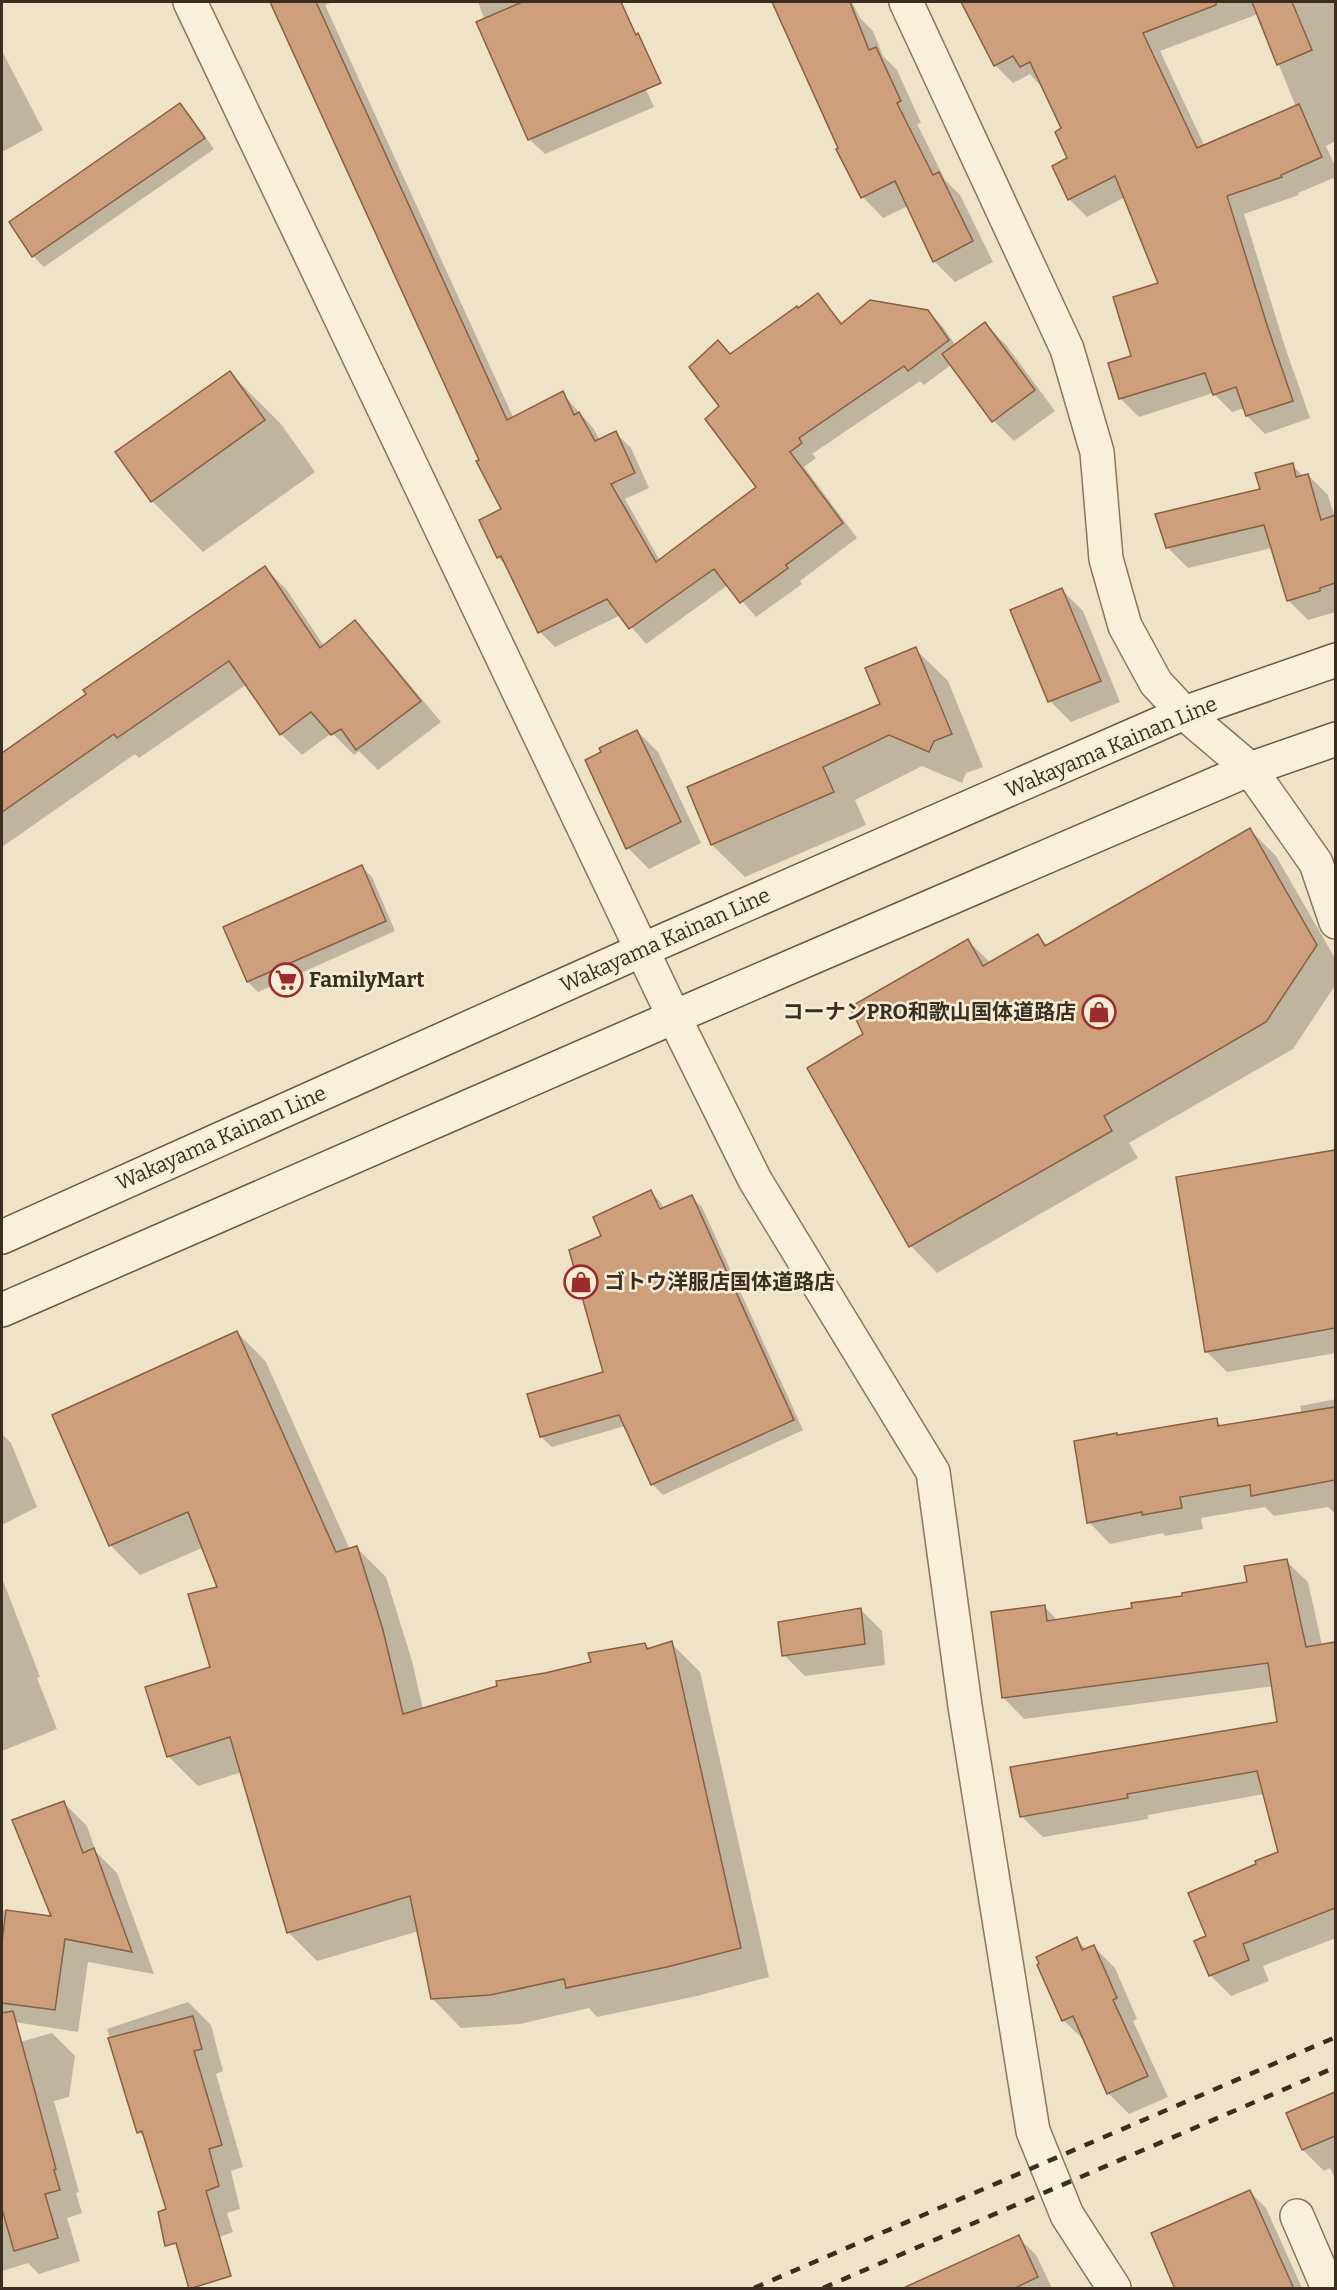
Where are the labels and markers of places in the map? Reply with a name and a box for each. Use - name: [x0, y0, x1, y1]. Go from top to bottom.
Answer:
- supermarket icon: FamilyMart: [268, 962, 304, 998]
- place label: FamilyMart: [309, 967, 425, 993]
- shop icon: コーナンPRO和歌山国体道路店: [1081, 994, 1117, 1030]
- place label: コーナンPRO和歌山国体道路店: [783, 999, 1076, 1025]
- shop icon: ゴトウ洋服店国体道路店: [563, 1264, 599, 1300]
- place label: ゴトウ洋服店国体道路店: [604, 1269, 835, 1295]

